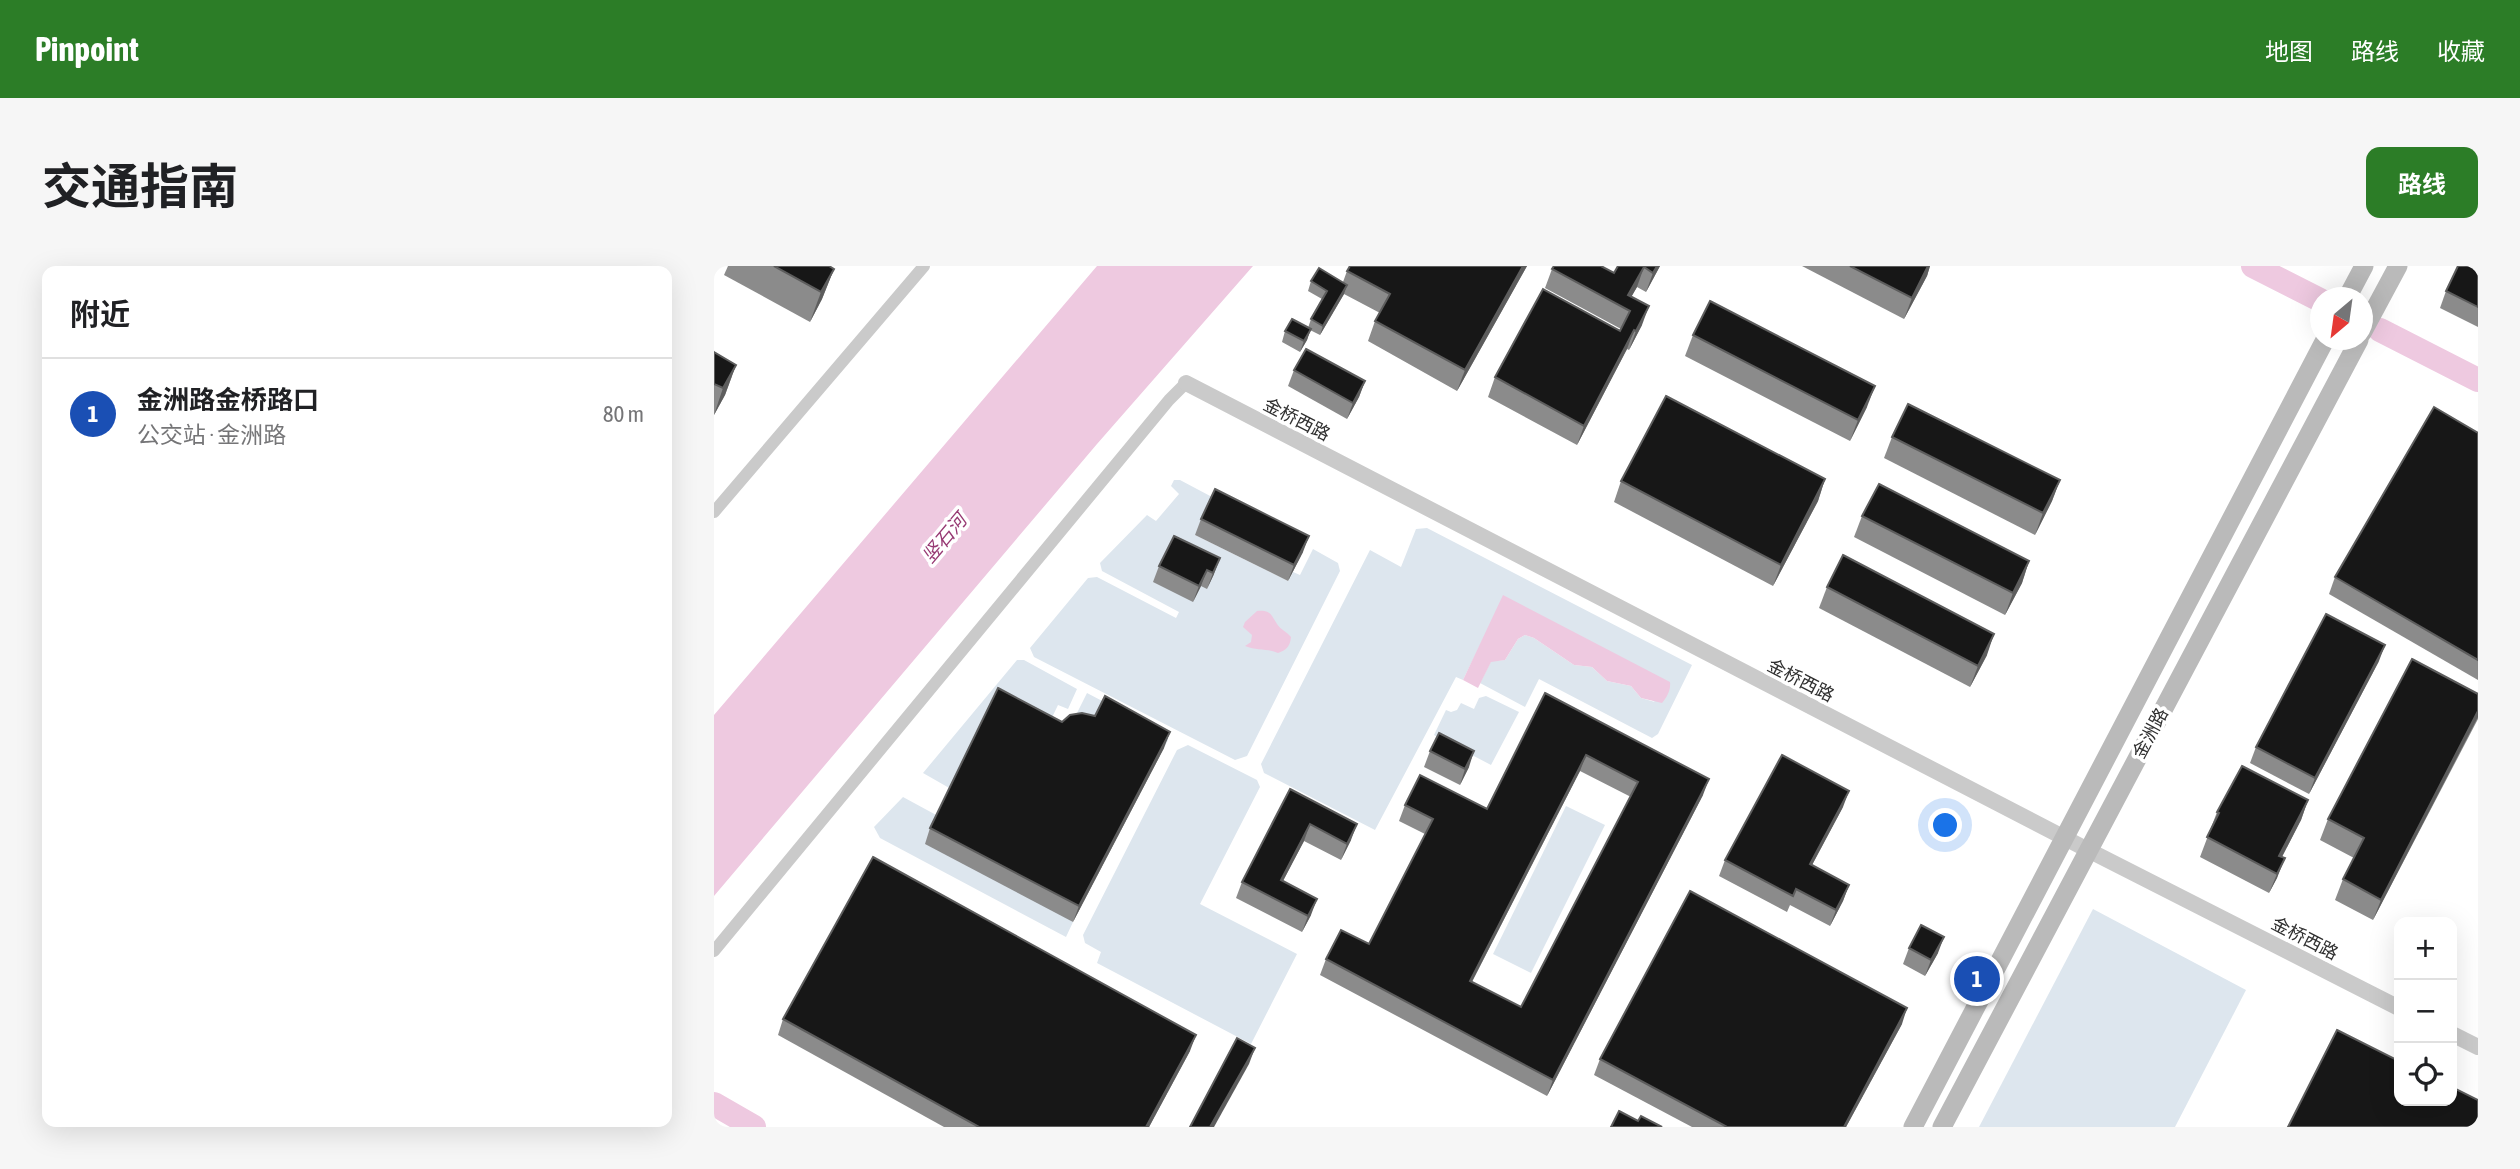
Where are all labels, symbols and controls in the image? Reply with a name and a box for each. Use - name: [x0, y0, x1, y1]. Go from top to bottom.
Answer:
- text: Pinpoint: [35, 30, 139, 68]
- text: 地图: [2265, 38, 2313, 65]
- text: 路线: [2351, 38, 2399, 65]
- text: 收藏: [2437, 38, 2485, 65]
- button: 路线: [2366, 147, 2478, 218]
- text: 交通指南: [42, 158, 238, 214]
- north arrow: [2310, 287, 2373, 350]
- text: 附近: [70, 297, 130, 331]
- text: 金洲路金桥路口: [137, 385, 319, 415]
- street label: 金桥西路: [1260, 393, 1334, 445]
- text: 1: [88, 401, 98, 427]
- text: 80 m: [603, 401, 644, 427]
- text: 公交站 · 金洲路: [137, 422, 286, 448]
- water label: 竖石河: [917, 506, 973, 567]
- street label: 金桥西路: [1764, 654, 1838, 706]
- street label: 金洲路: [2128, 704, 2172, 762]
- your location: [1928, 808, 1962, 842]
- street label: 金桥西路: [2268, 912, 2342, 964]
- map controls: [2394, 917, 2457, 1106]
- button: +: [2394, 917, 2457, 980]
- pin: 1: [1954, 953, 2000, 1005]
- button: −: [2394, 980, 2457, 1043]
- button: locate: [2394, 1043, 2457, 1106]

